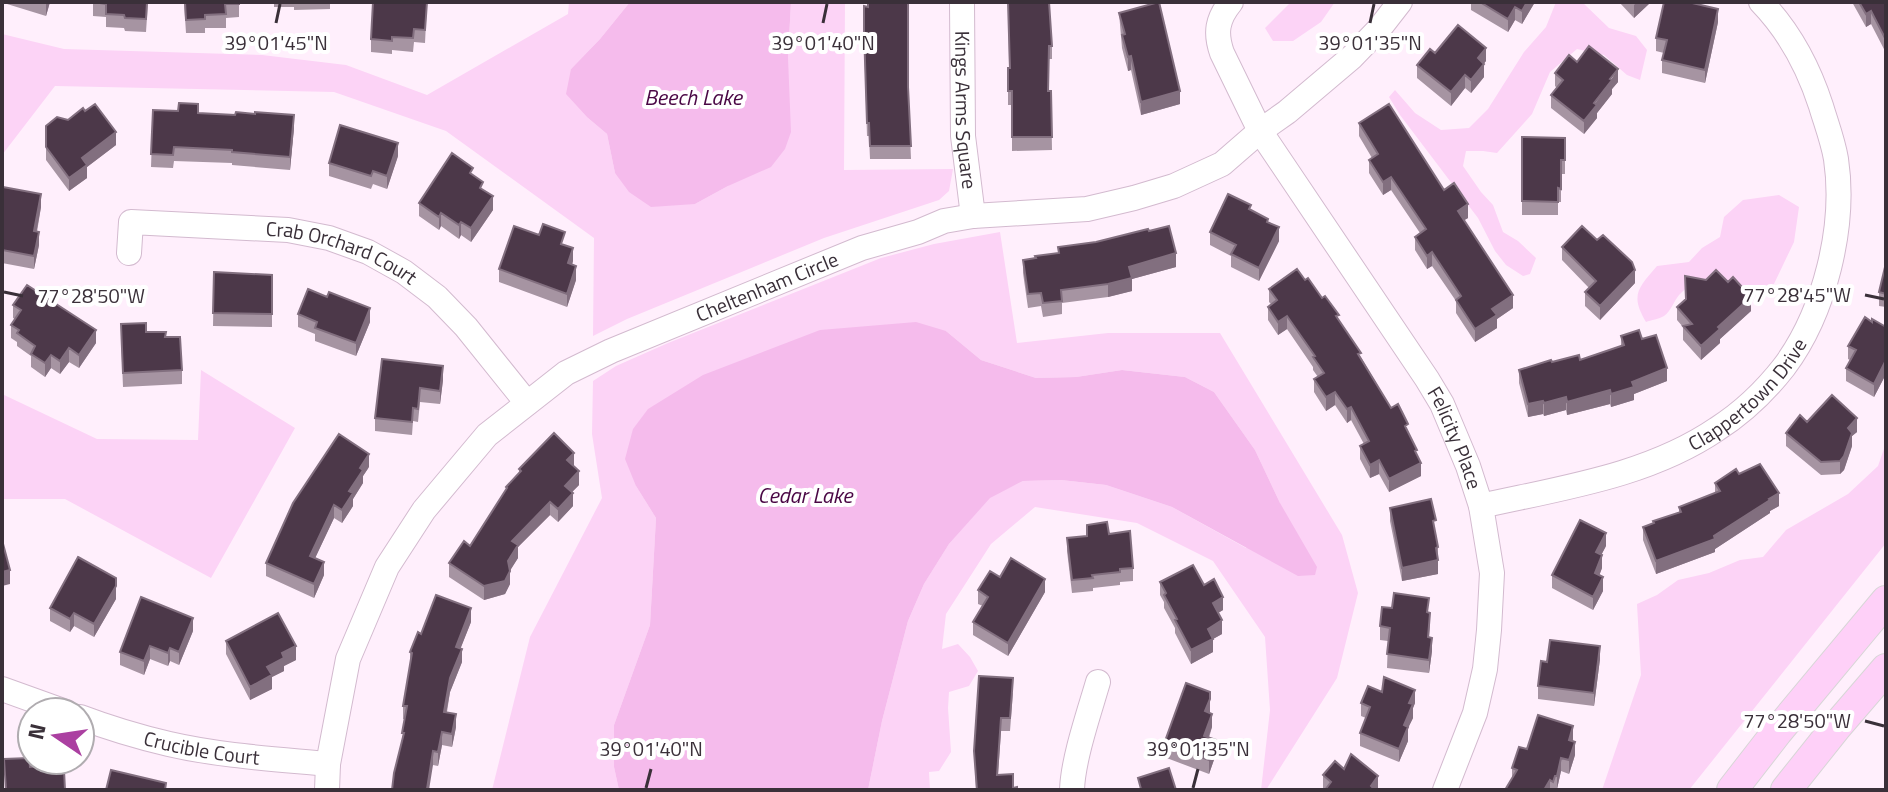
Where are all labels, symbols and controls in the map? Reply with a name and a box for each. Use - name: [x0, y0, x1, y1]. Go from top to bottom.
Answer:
- text: 39°01'45"N: [224, 27, 328, 58]
- text: 39°01'40"N: [771, 27, 875, 58]
- text: 39°01'35"N: [1318, 27, 1422, 58]
- street label: Kings Arms Square: [947, 31, 985, 191]
- water label: Beech Lake: [644, 80, 744, 114]
- street label: Crab Orchard Court: [265, 213, 424, 292]
- street label: Cheltenham Circle: [691, 243, 843, 330]
- text: 77°28'45"W: [1743, 279, 1851, 310]
- text: 77°28'50"W: [37, 280, 145, 311]
- street label: Clappertown Drive: [1682, 332, 1814, 458]
- street label: Felicity Place: [1420, 380, 1490, 493]
- water label: Cedar Lake: [758, 478, 854, 512]
- north arrow: [16, 696, 96, 776]
- text: 77°28'50"W: [1743, 705, 1851, 736]
- text: N: [18, 720, 55, 743]
- street label: Crucible Court: [140, 722, 261, 773]
- text: 39°01'40"N: [599, 733, 703, 764]
- text: 39°01'35"N: [1146, 733, 1250, 764]

